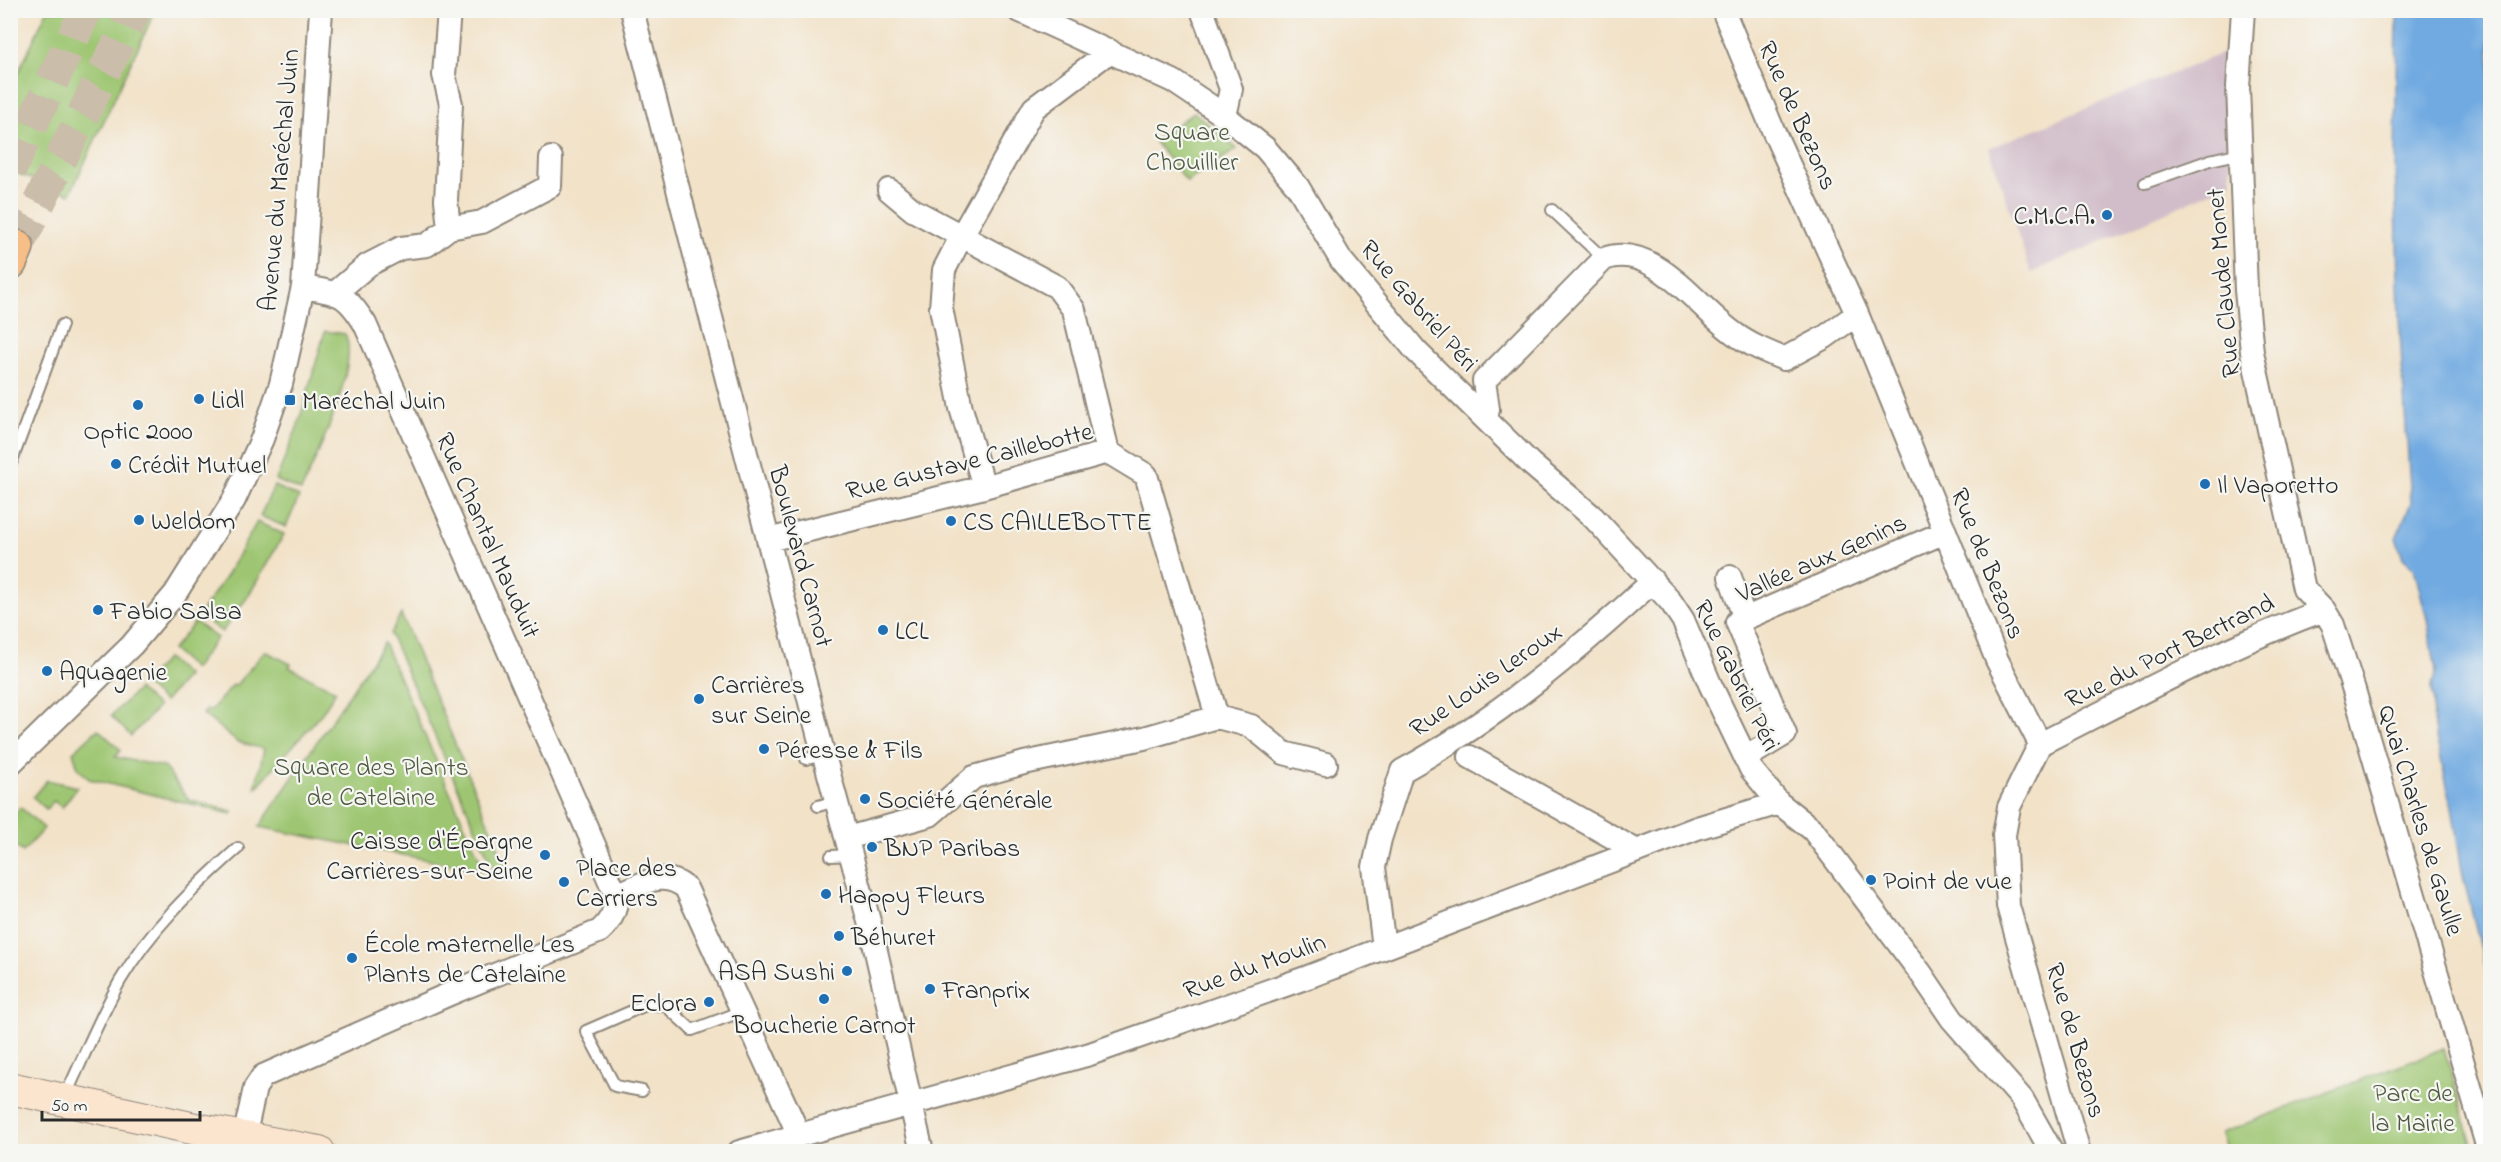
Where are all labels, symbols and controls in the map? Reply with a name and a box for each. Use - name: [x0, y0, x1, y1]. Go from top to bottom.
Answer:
- street label: Rue de Bezons: [1746, 36, 1846, 197]
- street label: Avenue du Maréchal Juin: [251, 47, 311, 313]
- park label: Square Chouillier: [1146, 115, 1239, 183]
- street label: Rue Claude Monet: [2198, 186, 2252, 379]
- place label: C.M.C.A.: [2013, 199, 2095, 237]
- marker: C.M.C.A.: [2100, 208, 2114, 222]
- street label: Rue Gabriel Péri: [1349, 232, 1486, 382]
- place label: Lidl: [211, 383, 244, 421]
- place label: Maréchal Juin: [302, 384, 445, 422]
- marker: Lidl: [192, 392, 206, 406]
- marker: Maréchal Juin: [283, 393, 297, 407]
- marker: Optic 2000: [131, 398, 145, 412]
- place label: Optic 2000: [83, 414, 193, 452]
- street label: Rue Gustave Caillebotte: [842, 414, 1097, 512]
- street label: Rue Chantal Mauduit: [424, 427, 549, 646]
- place label: Crédit Mutuel: [128, 448, 267, 486]
- marker: Crédit Mutuel: [109, 457, 123, 471]
- street label: Boulevard Carnot: [756, 461, 842, 652]
- place label: Il Vaporetto: [2217, 468, 2339, 506]
- marker: Il Vaporetto: [2198, 477, 2212, 491]
- street label: Rue de Bezons: [1939, 483, 2034, 645]
- place label: Weldom: [151, 504, 235, 542]
- place label: CS CAILLEBOTTE: [963, 505, 1152, 543]
- street label: Vallée aux Genins: [1730, 505, 1914, 615]
- marker: Weldom: [132, 513, 146, 527]
- marker: CS CAILLEBOTTE: [944, 514, 958, 528]
- street label: Rue du Port Bertrand: [2059, 585, 2282, 720]
- place label: Fabio Salsa: [109, 594, 242, 632]
- street label: Rue Gabriel Péri: [1682, 594, 1788, 759]
- marker: Fabio Salsa: [91, 603, 105, 617]
- place label: LCL: [895, 614, 929, 652]
- street label: Rue Louis Leroux: [1403, 615, 1571, 748]
- marker: LCL: [876, 623, 890, 637]
- place label: Aquagenie: [59, 655, 168, 693]
- marker: Aquagenie: [40, 664, 54, 678]
- place label: Carrières sur Seine: [711, 668, 811, 736]
- marker: Carrières sur Seine: [692, 692, 706, 706]
- street label: Quai Charles de Gaulle: [2366, 701, 2472, 941]
- place label: Péresse & Fils: [776, 733, 923, 771]
- marker: Péresse & Fils: [757, 742, 771, 756]
- park label: Square des Plants de Catelaine: [273, 750, 469, 818]
- place label: Société Générale: [877, 783, 1053, 821]
- marker: Société Générale: [858, 792, 872, 806]
- place label: Caisse d'Épargne Carrières-sur-Seine: [326, 824, 533, 892]
- place label: BNP Paribas: [883, 831, 1020, 869]
- marker: BNP Paribas: [865, 840, 879, 854]
- marker: Caisse d'Épargne Carrières-sur-Seine: [538, 848, 552, 862]
- place label: Place des Carriers: [576, 851, 677, 919]
- place label: Point de vue: [1883, 864, 2012, 902]
- marker: Point de vue: [1864, 873, 1878, 887]
- marker: Place des Carriers: [557, 875, 571, 889]
- place label: Happy Fleurs: [838, 878, 985, 916]
- marker: Happy Fleurs: [819, 887, 833, 901]
- place label: Béhuret: [850, 920, 936, 958]
- street label: Rue du Moulin: [1178, 924, 1332, 1011]
- place label: École maternelle Les Plants de Catelaine: [364, 927, 575, 995]
- marker: Béhuret: [832, 929, 846, 943]
- marker: École maternelle Les Plants de Catelaine: [345, 951, 359, 965]
- place label: ASA Sushi: [718, 955, 835, 993]
- street label: Rue de Bezons: [2034, 959, 2114, 1123]
- marker: ASA Sushi: [840, 964, 854, 978]
- place label: Franprix: [941, 973, 1030, 1011]
- marker: Franprix: [923, 982, 937, 996]
- place label: Eclora: [630, 986, 697, 1024]
- marker: Boucherie Carnot: [817, 992, 831, 1006]
- marker: Eclora: [702, 995, 716, 1009]
- place label: Boucherie Carnot: [731, 1008, 916, 1046]
- park label: Parc de la Mairie: [2371, 1076, 2455, 1144]
- scale bar: [42, 1084, 200, 1122]
- text: 50 m: [51, 1094, 88, 1120]

